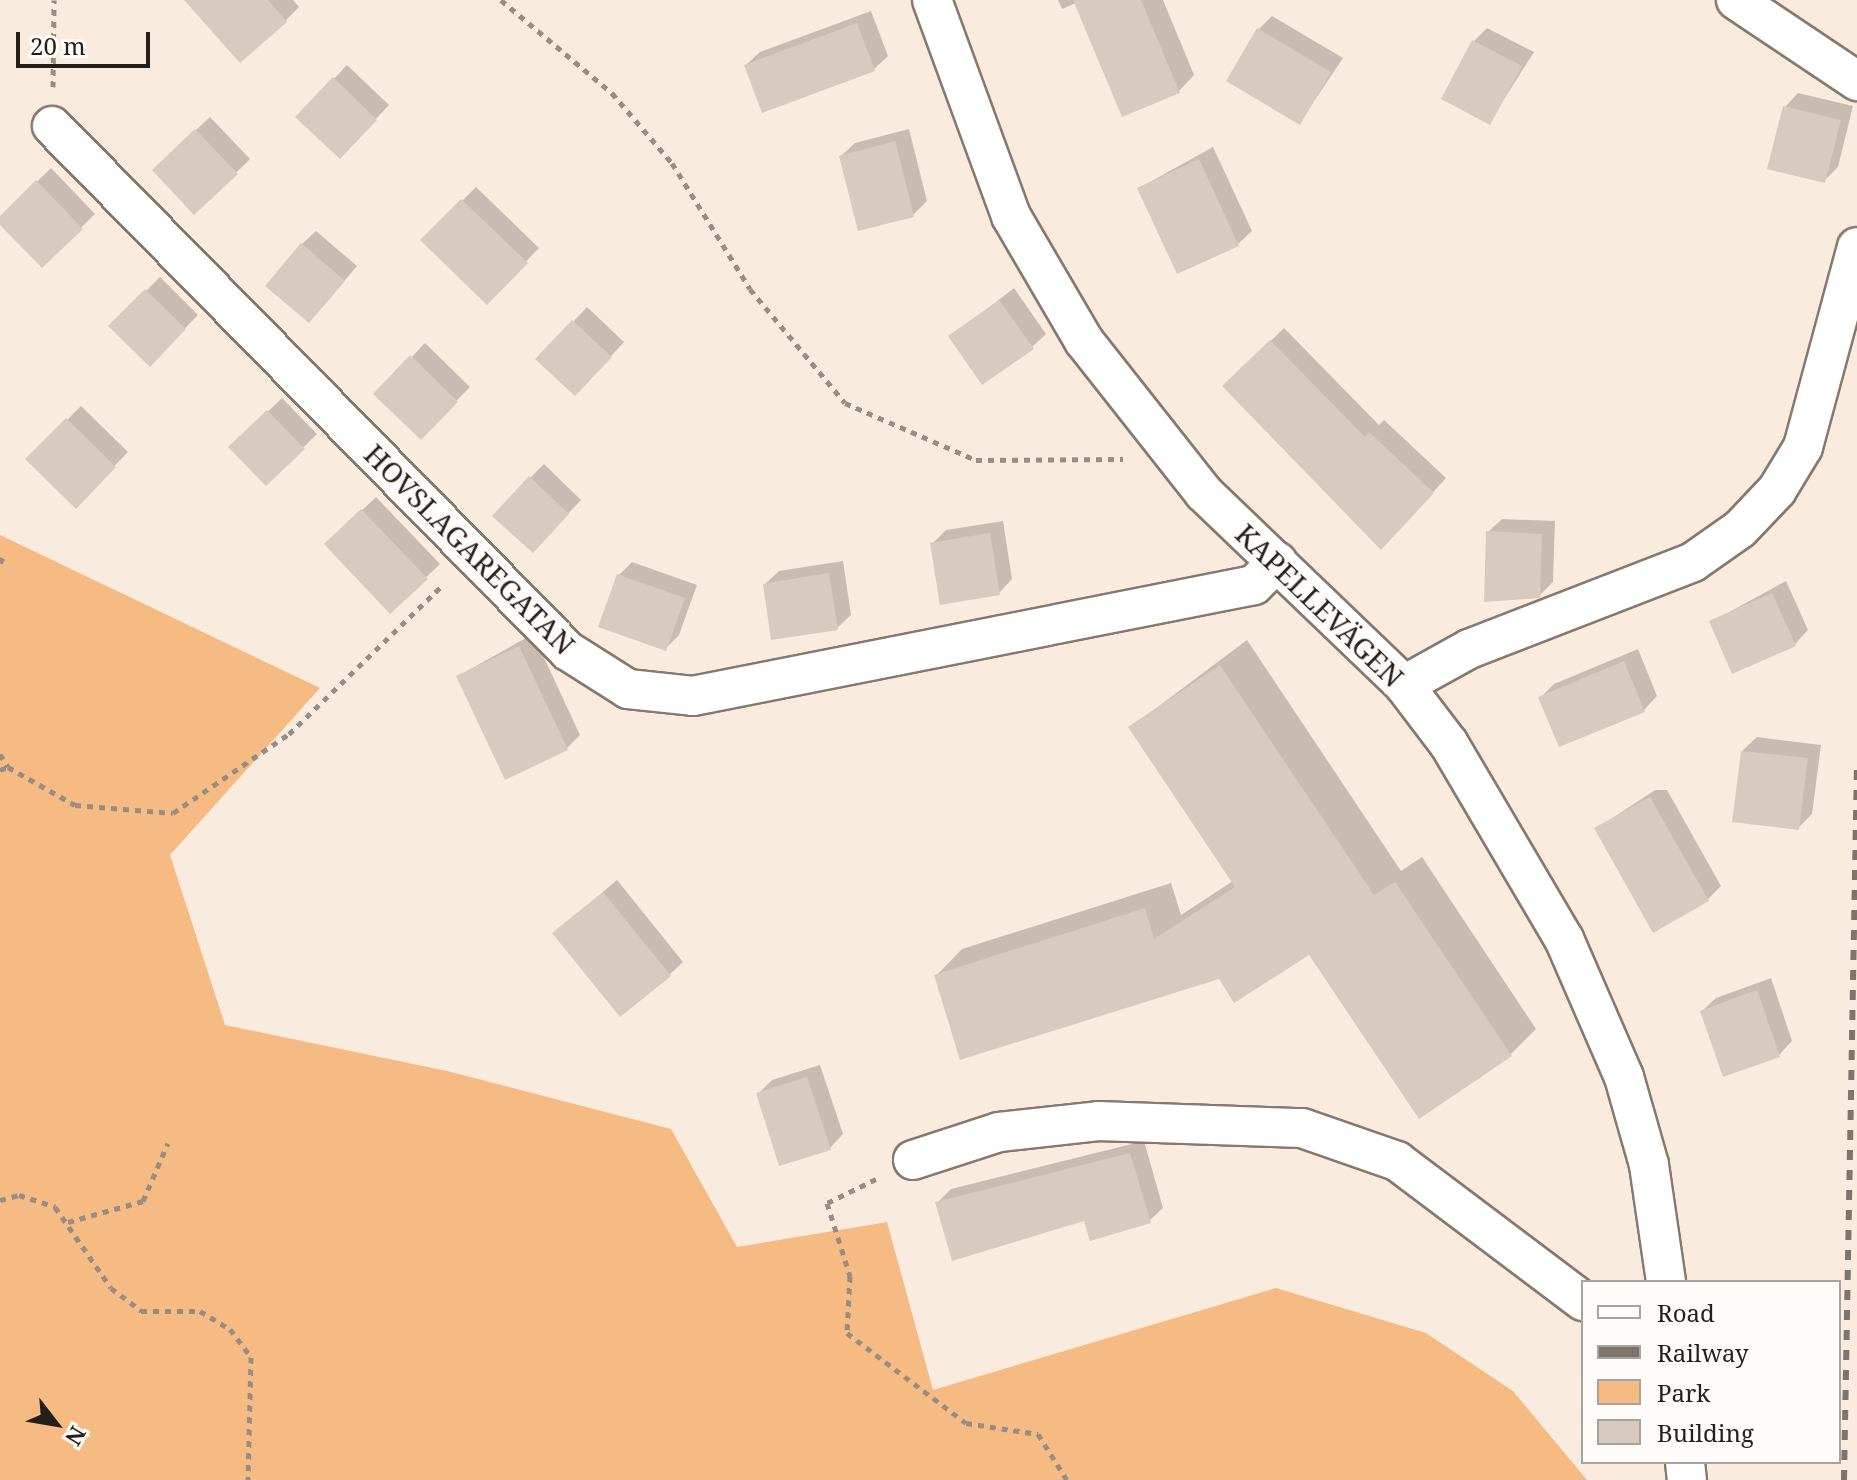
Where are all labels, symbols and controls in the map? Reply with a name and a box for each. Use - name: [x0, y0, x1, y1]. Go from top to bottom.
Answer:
- scale bar: [20, 16, 154, 66]
- text: 20 m: [30, 29, 86, 62]
- street label: HOVSLAGAREGATAN: [358, 437, 582, 661]
- street label: KAPELLEVÄGEN: [1229, 516, 1411, 694]
- legend: [1581, 1280, 1841, 1464]
- text: Road: [1657, 1296, 1715, 1329]
- text: Railway: [1657, 1336, 1749, 1369]
- text: Park: [1657, 1376, 1710, 1409]
- north arrow: [16, 1384, 96, 1464]
- text: Building: [1657, 1416, 1754, 1449]
- text: N: [59, 1421, 94, 1452]

